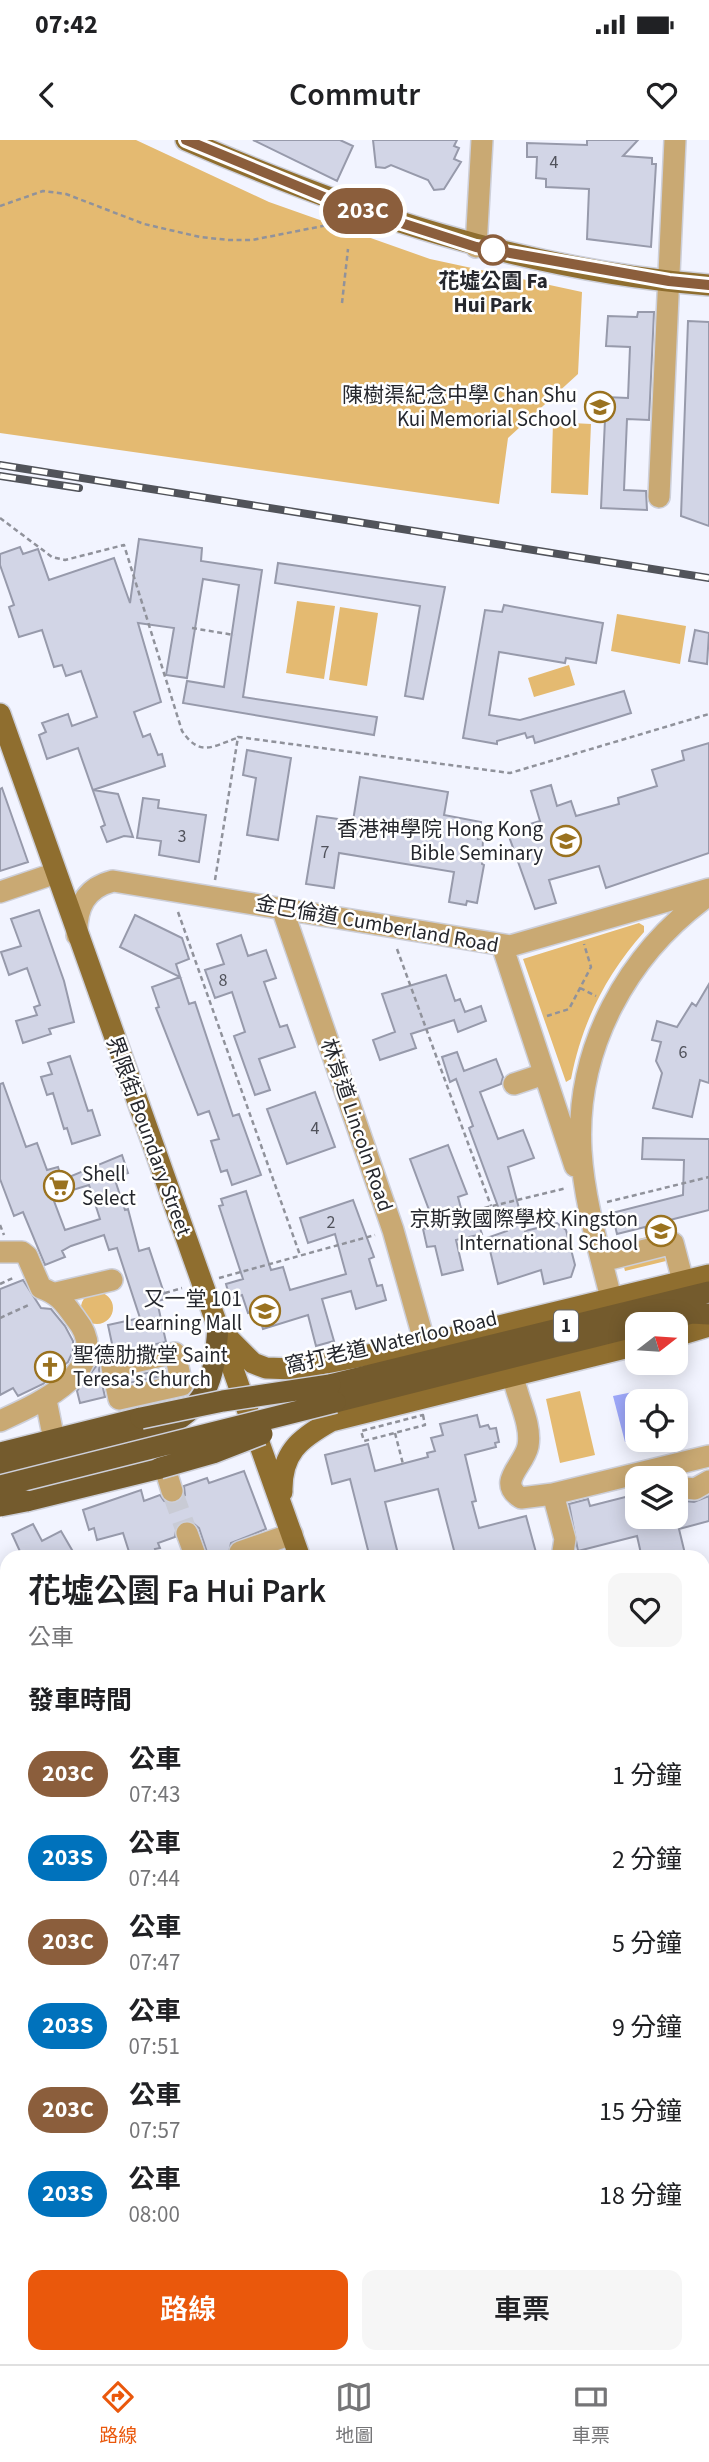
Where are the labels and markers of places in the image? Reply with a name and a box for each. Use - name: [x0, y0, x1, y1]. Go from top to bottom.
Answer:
- marker: 花墟公園 Fa Hui Park: [478, 235, 508, 265]
- place label: 花墟公園 Fa Hui Park: [438, 266, 548, 320]
- place label: 陳樹渠紀念中學 Chan Shu Kui Memorial School: [342, 380, 577, 434]
- school or university icon: 陳樹渠紀念中學 Chan Shu Kui Memorial School: [583, 390, 617, 424]
- place label: 香港神學院 Hong Kong Bible Seminary: [337, 814, 543, 868]
- school or university icon: 香港神學院 Hong Kong Bible Seminary: [549, 824, 583, 858]
- place label: Shell Select: [82, 1159, 136, 1213]
- supermarket icon: Shell Select: [42, 1169, 76, 1203]
- place label: 京斯敦國際學校 Kingston International School: [409, 1204, 638, 1258]
- school or university icon: 京斯敦國際學校 Kingston International School: [644, 1214, 678, 1248]
- place label: 又一堂 101 Learning Mall: [125, 1284, 242, 1338]
- school or university icon: 又一堂 101 Learning Mall: [248, 1294, 282, 1328]
- place label: 聖德肋撒堂 Saint Teresa's Church: [73, 1340, 228, 1394]
- church icon: 聖德肋撒堂 Saint Teresa's Church: [33, 1350, 67, 1384]

